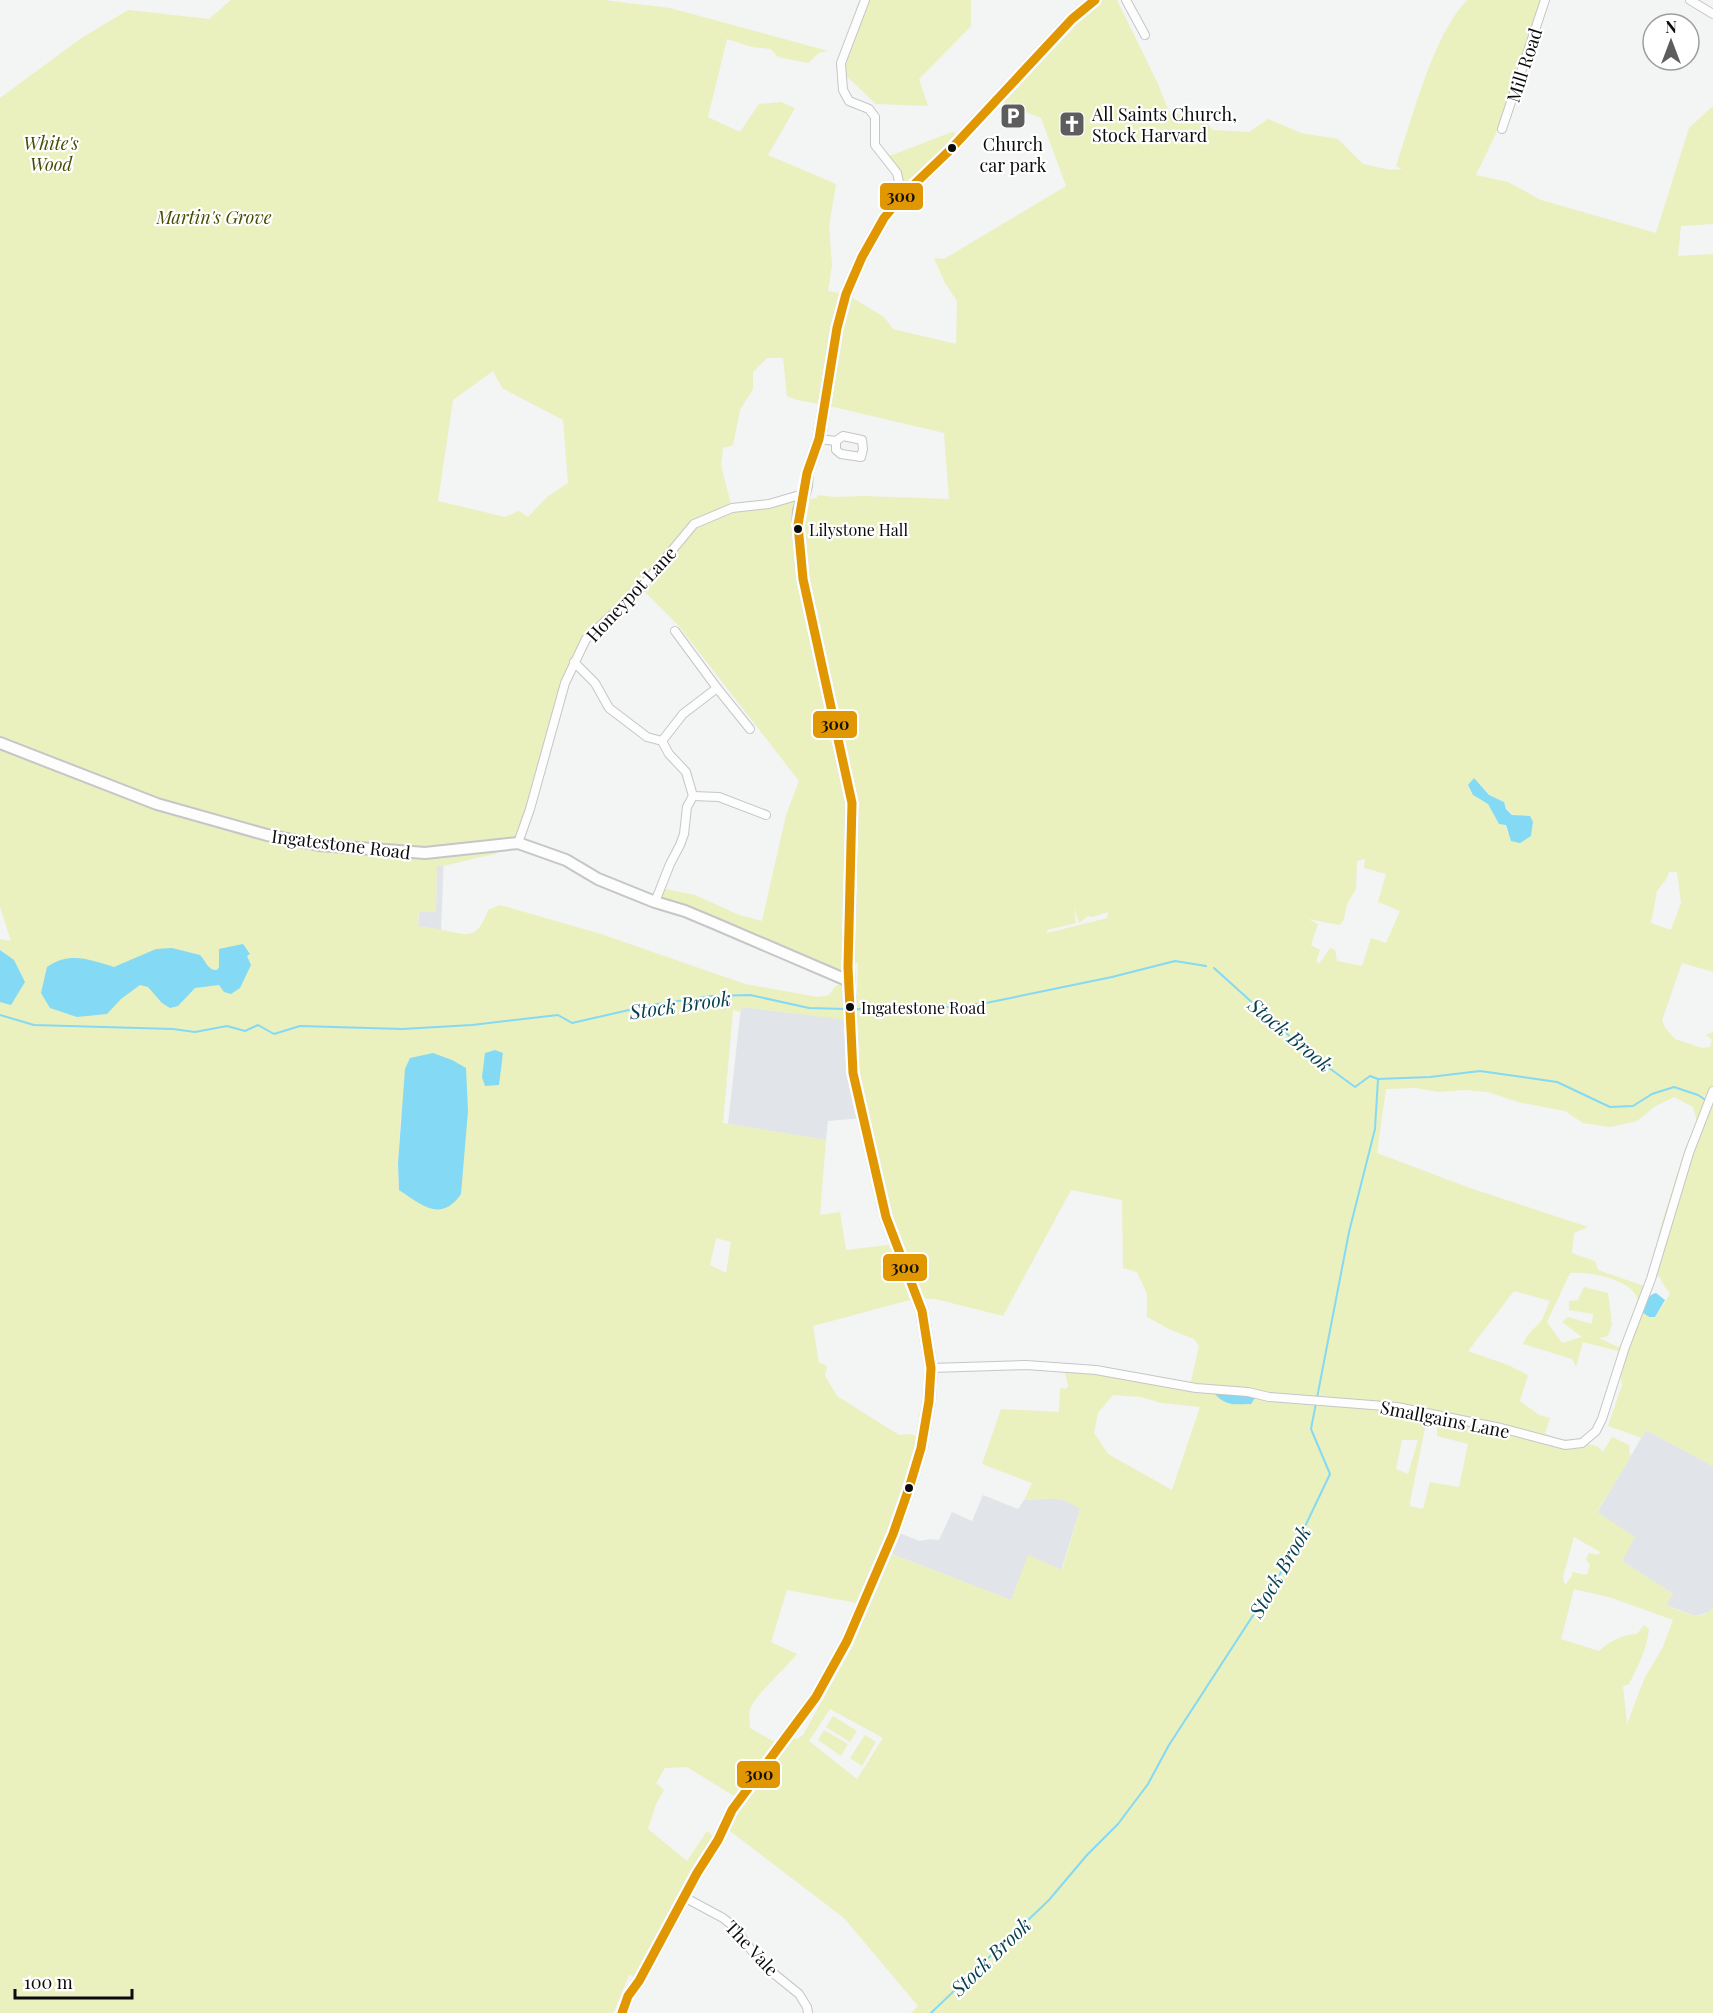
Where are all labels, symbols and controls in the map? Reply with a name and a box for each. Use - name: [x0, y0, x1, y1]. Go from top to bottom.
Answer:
- north arrow: [1641, 12, 1701, 72]
- text: N: [1665, 16, 1677, 37]
- street label: Mill Road: [1501, 24, 1547, 105]
- parking icon: Church car park: [998, 101, 1028, 131]
- place label: All Saints Church, Stock Harvard: [1091, 102, 1237, 147]
- church icon: All Saints Church, Stock Harvard: [1057, 109, 1087, 139]
- park label: White's Wood: [23, 131, 79, 176]
- place label: Church car park: [980, 132, 1046, 177]
- unlabelled marker: [946, 142, 958, 154]
- line badge: 300: [879, 182, 924, 211]
- text: 300: [887, 185, 915, 206]
- park label: Martin's Grove: [155, 205, 272, 229]
- place label: Lilystone Hall: [809, 519, 908, 540]
- marker: Lilystone Hall: [792, 523, 804, 535]
- street label: Honeypot Lane: [581, 541, 681, 647]
- line badge: 300: [812, 710, 858, 739]
- text: 300: [821, 713, 849, 734]
- street label: Ingatestone Road: [270, 824, 412, 865]
- water label: Stock Brook: [627, 984, 732, 1025]
- water label: Stock Brook: [1242, 990, 1339, 1077]
- place label: Ingatestone Road: [861, 997, 985, 1018]
- marker: Ingatestone Road: [844, 1001, 856, 1013]
- line badge: 300: [882, 1253, 928, 1282]
- text: 300: [891, 1256, 919, 1277]
- street label: Smallgains Lane: [1378, 1395, 1512, 1443]
- unlabelled marker: [903, 1482, 915, 1494]
- water label: Stock Brook: [1241, 1520, 1316, 1623]
- line badge: 300: [736, 1760, 781, 1789]
- text: 300: [745, 1763, 773, 1784]
- water label: Stock Brook: [943, 1911, 1036, 2002]
- street label: The Vale: [720, 1915, 784, 1981]
- scale bar: [15, 1962, 132, 2000]
- text: 100 m: [24, 1970, 73, 1994]

